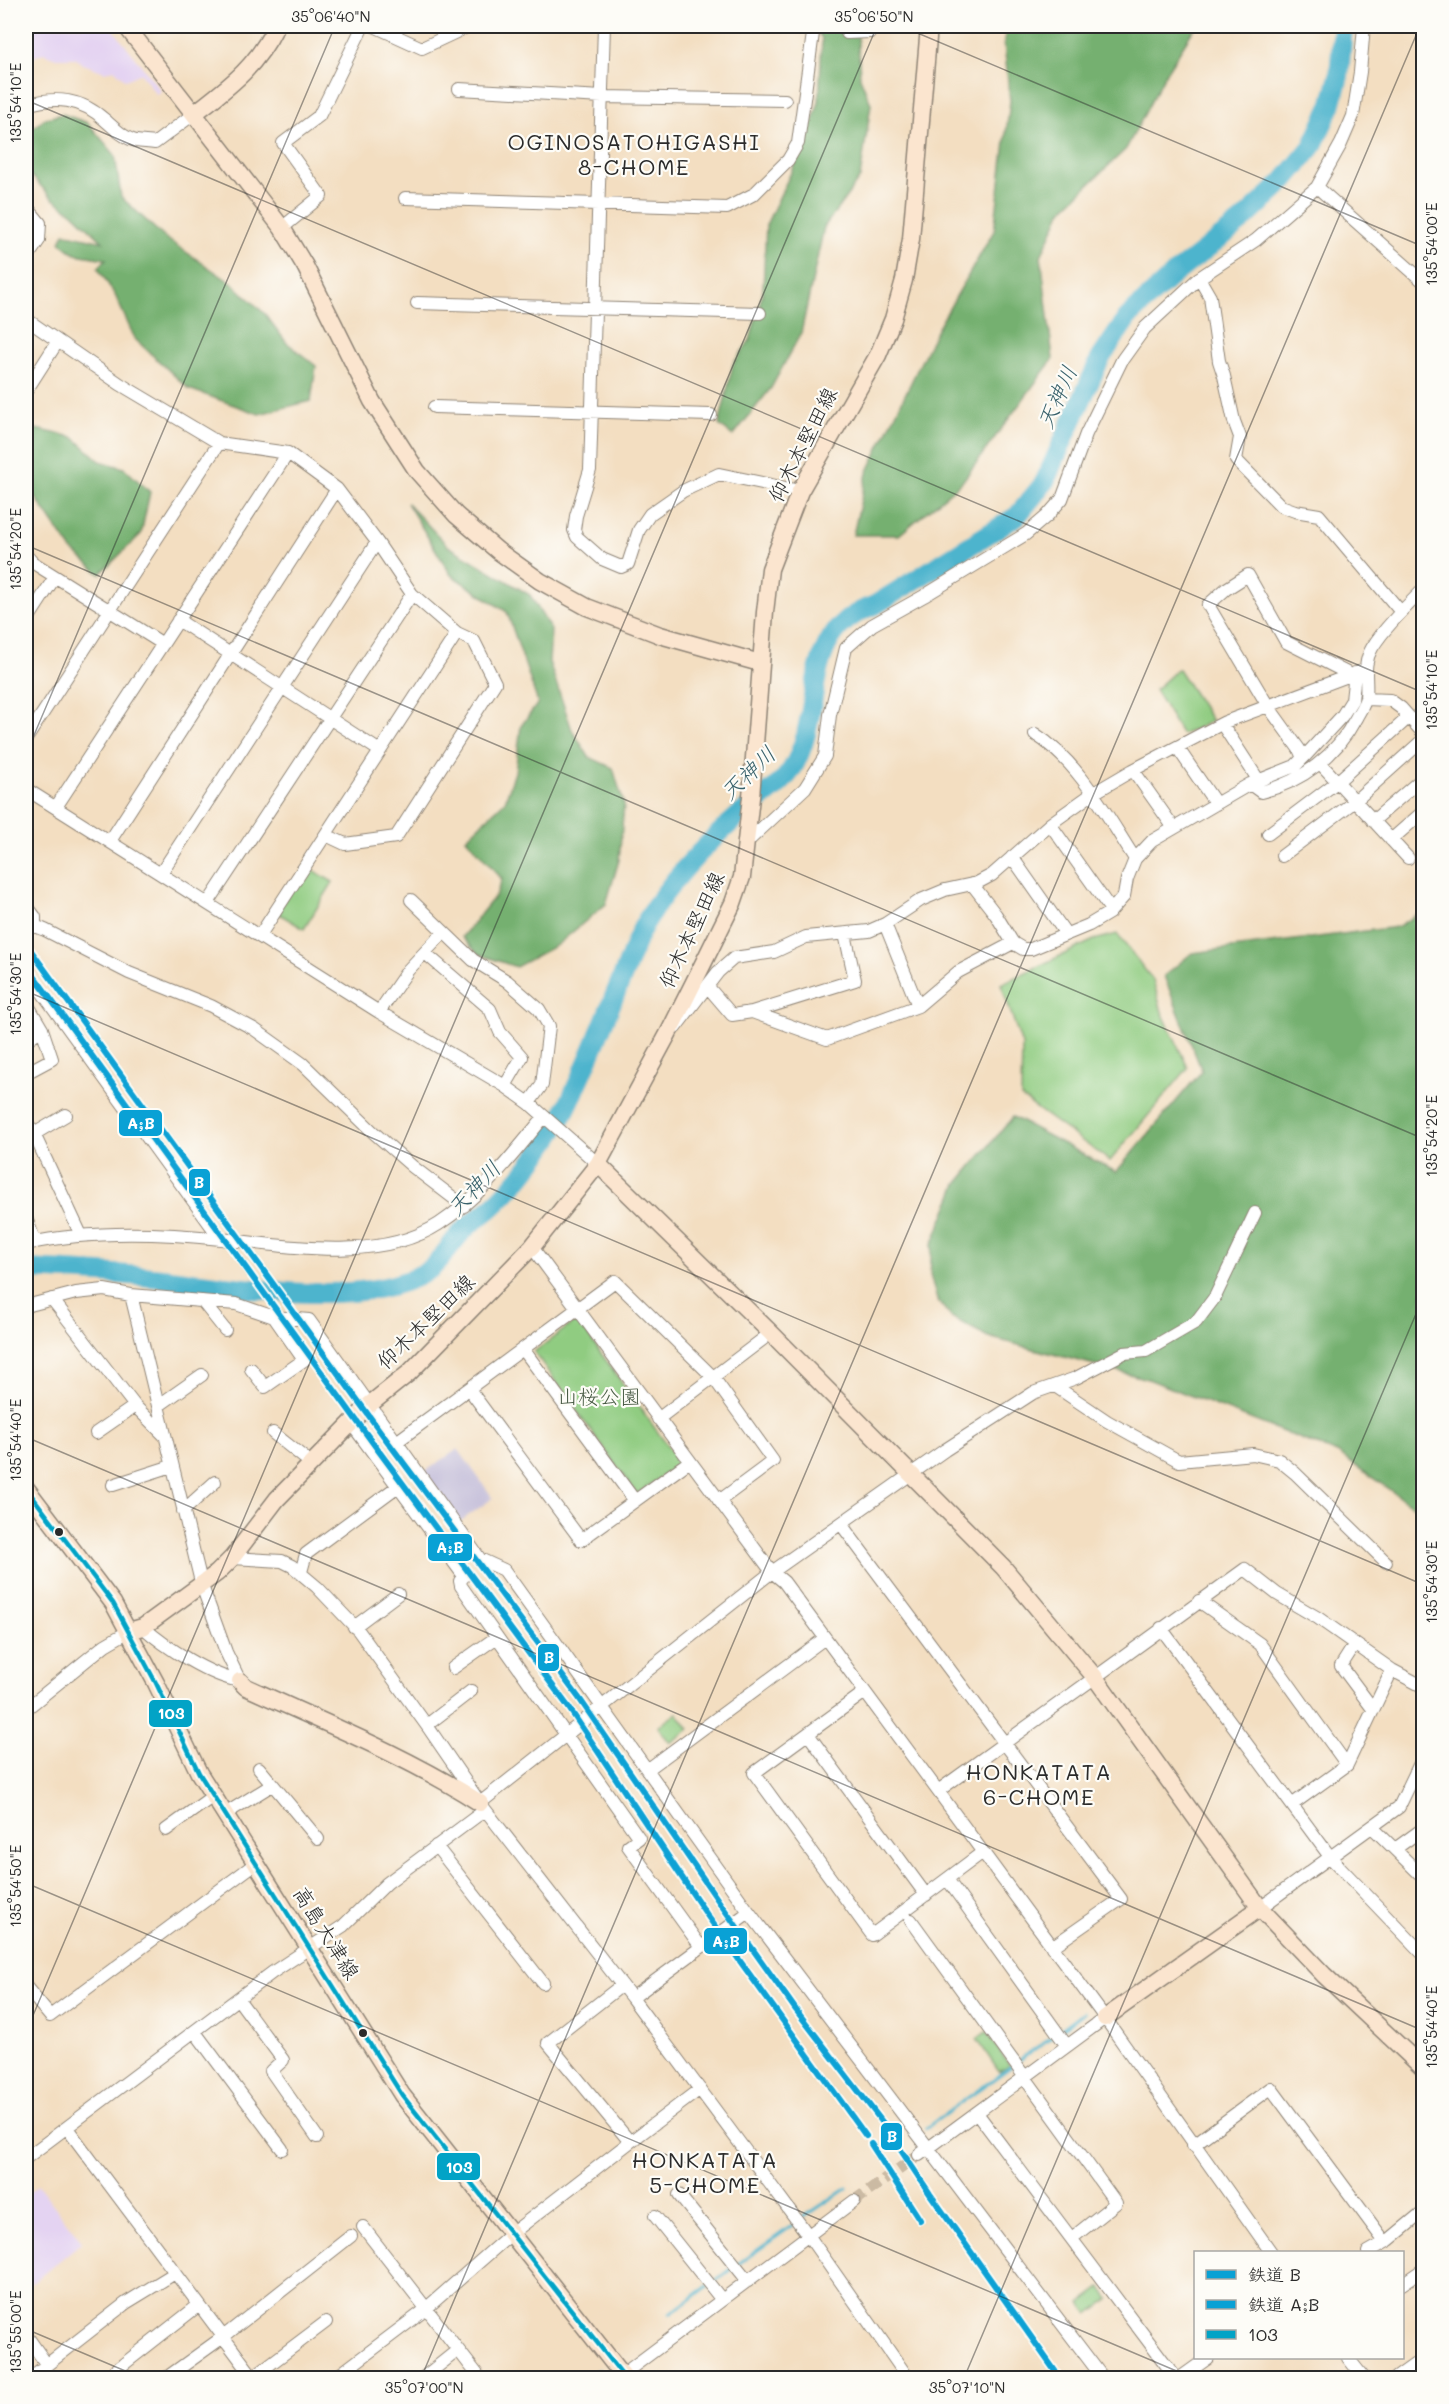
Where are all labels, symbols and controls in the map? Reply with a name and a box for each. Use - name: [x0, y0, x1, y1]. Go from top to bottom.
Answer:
- text: 35°06'40"N: [291, 6, 371, 26]
- text: 35°06'50"N: [834, 6, 914, 26]
- text: 135°54'10"E: [5, 62, 25, 143]
- district label: OGINOSATOHIGASHI 8-CHOME: [508, 127, 760, 181]
- text: 135°54'00"E: [1421, 202, 1441, 286]
- water label: 天神川: [1030, 361, 1083, 433]
- street label: 仰木本堅田線: [761, 382, 842, 507]
- text: 135°54'20"E: [5, 507, 25, 590]
- text: 135°54'10"E: [1421, 649, 1441, 730]
- water label: 天神川: [714, 739, 781, 806]
- street label: 仰木本堅田線: [652, 867, 730, 992]
- text: 135°54'30"E: [5, 952, 25, 1035]
- text: 135°54'20"E: [1421, 1094, 1441, 1177]
- line badge: A;B: [118, 1109, 163, 1137]
- text: A;B: [127, 1112, 155, 1133]
- water label: 天神川: [441, 1154, 507, 1222]
- line badge: B: [188, 1168, 211, 1197]
- text: B: [194, 1171, 204, 1192]
- street label: 仰木本堅田線: [370, 1267, 480, 1374]
- park label: 山桜公園: [557, 1382, 641, 1409]
- text: 135°54'40"E: [5, 1398, 25, 1481]
- unlabelled marker: [53, 1526, 65, 1538]
- line badge: A;B: [427, 1533, 473, 1562]
- text: A;B: [436, 1536, 464, 1557]
- text: 135°54'30"E: [1421, 1540, 1441, 1623]
- line badge: B: [537, 1643, 560, 1672]
- text: B: [544, 1646, 554, 1667]
- line badge: 103: [148, 1699, 193, 1728]
- text: 103: [158, 1702, 185, 1723]
- district label: HONKATATA 6-CHOME: [966, 1757, 1112, 1811]
- text: 135°54'50"E: [5, 1844, 25, 1927]
- street label: 高島大津線: [288, 1881, 367, 1984]
- line badge: A;B: [703, 1927, 748, 1955]
- text: A;B: [712, 1930, 740, 1951]
- text: 135°54'40"E: [1421, 1985, 1441, 2068]
- unlabelled marker: [357, 2027, 369, 2039]
- line badge: B: [880, 2122, 903, 2151]
- text: B: [887, 2125, 897, 2146]
- district label: HONKATATA 5-CHOME: [632, 2145, 778, 2199]
- line badge: 103: [436, 2152, 481, 2181]
- text: 103: [446, 2156, 473, 2177]
- legend: [1194, 2251, 1404, 2359]
- text: 鉄道 B: [1248, 2262, 1301, 2286]
- text: 135°55'00"E: [5, 2290, 25, 2374]
- text: 鉄道 A;B: [1248, 2292, 1319, 2316]
- text: 103: [1248, 2322, 1278, 2346]
- text: 35°07'00"N: [384, 2377, 464, 2397]
- text: 35°07'10"N: [929, 2377, 1005, 2397]

